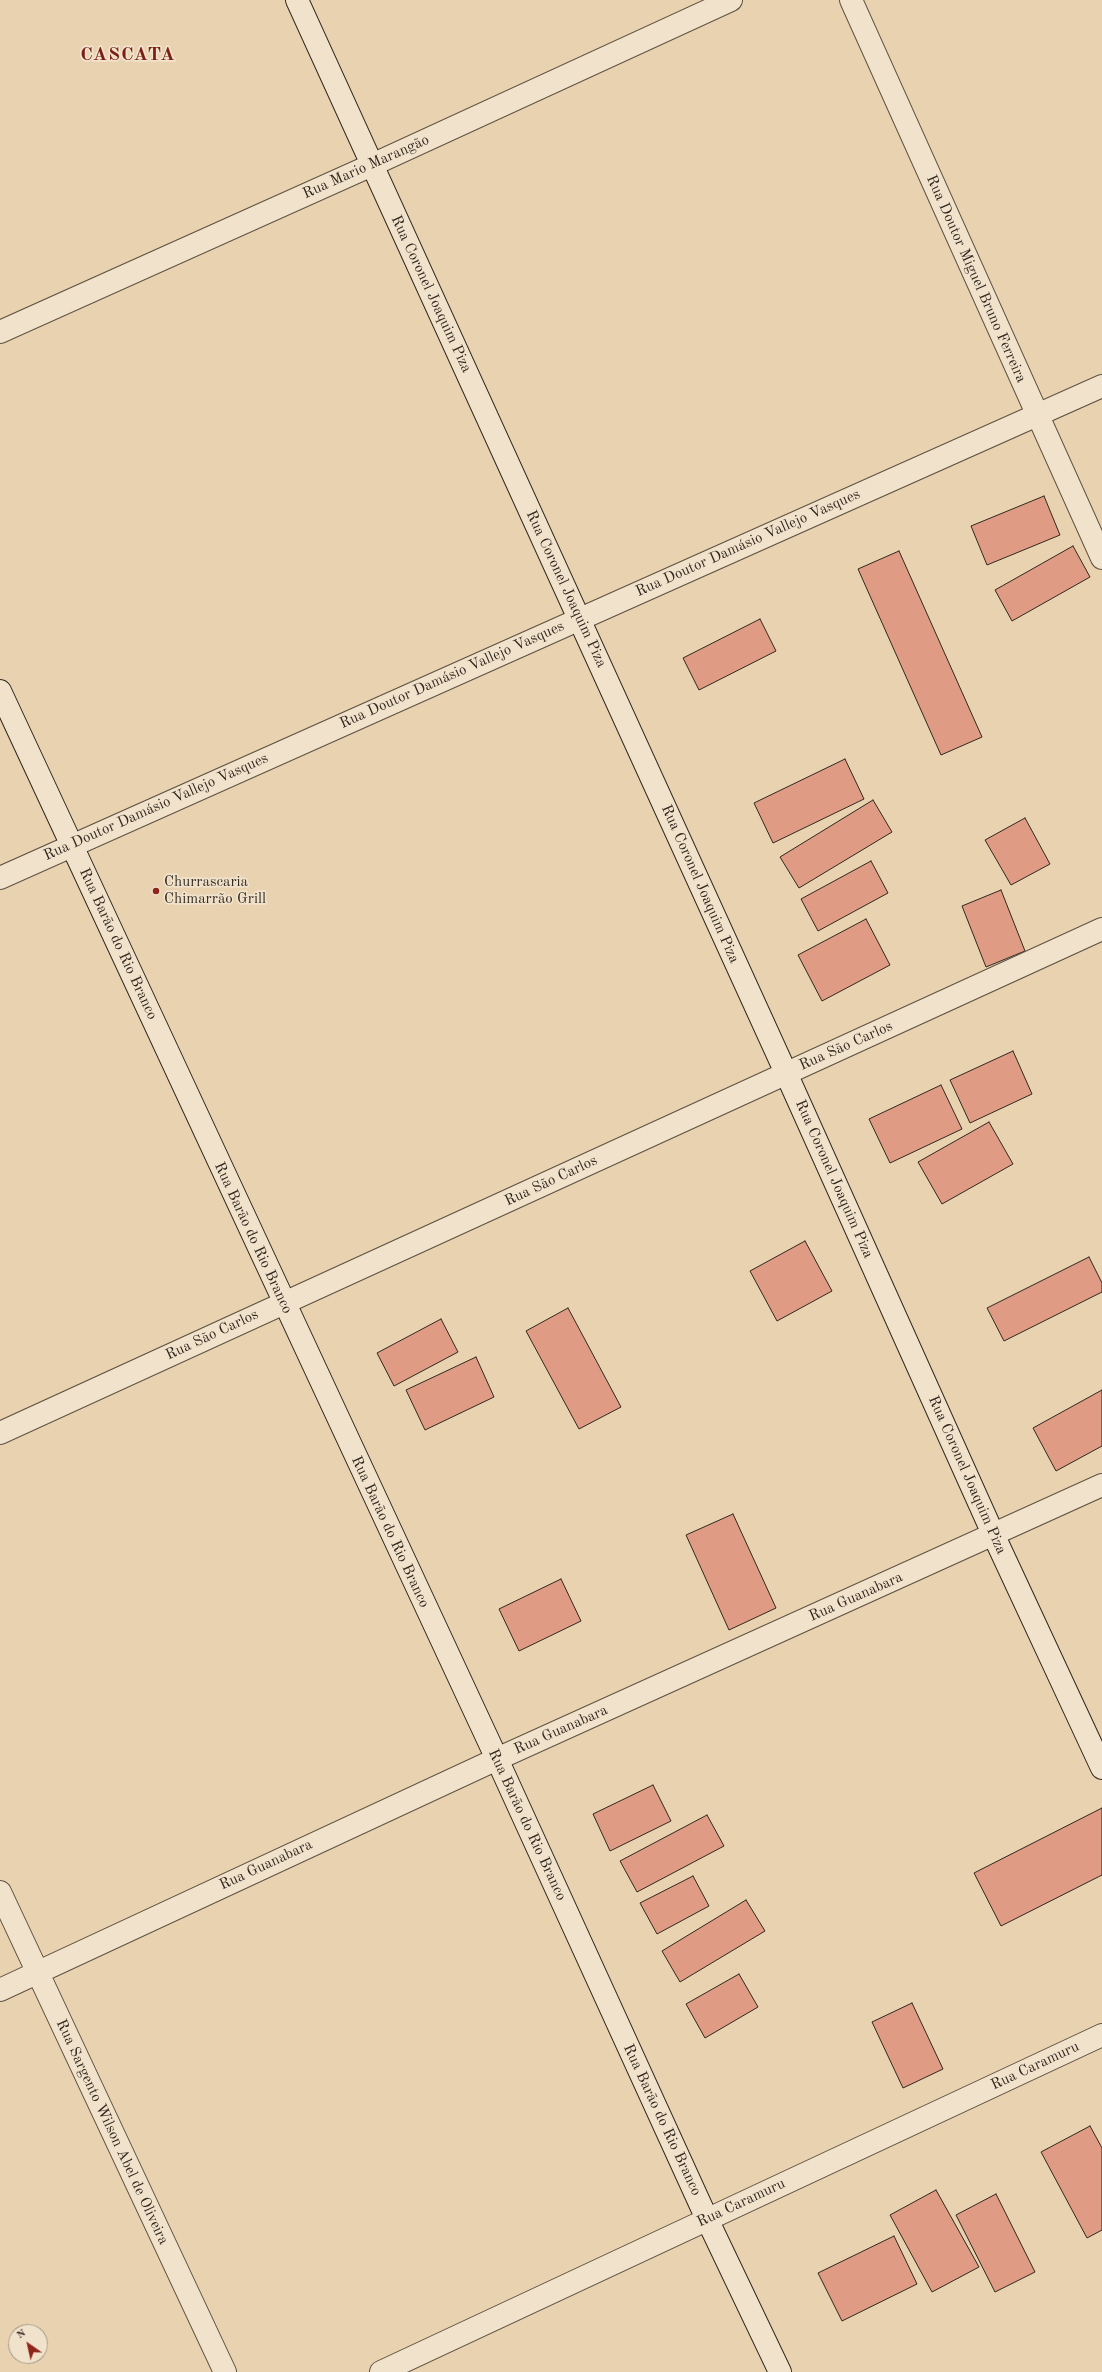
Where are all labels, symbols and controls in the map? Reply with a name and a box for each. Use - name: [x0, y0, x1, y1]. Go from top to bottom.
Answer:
- district label: CASCATA: [80, 44, 176, 66]
- street label: Rua Mario Marangão: [300, 131, 432, 203]
- street label: Rua Doutor Miguel Bruno Ferreira: [922, 172, 1030, 386]
- street label: Rua Coronel Joaquim Piza: [387, 212, 475, 376]
- street label: Rua Doutor Damásio Vallejo Vasques: [633, 485, 863, 601]
- street label: Rua Coronel Joaquim Piza: [522, 507, 610, 671]
- street label: Rua Doutor Damásio Vallejo Vasques: [337, 617, 567, 733]
- street label: Rua Doutor Damásio Vallejo Vasques: [41, 749, 271, 865]
- street label: Rua Coronel Joaquim Piza: [657, 802, 743, 966]
- street label: Rua Barão do Rio Branco: [75, 865, 161, 1023]
- place label: Churrascaria Chimarrão Grill: [164, 873, 266, 908]
- marker: Churrascaria Chimarrão Grill: [151, 886, 161, 896]
- street label: Rua São Carlos: [797, 1017, 895, 1075]
- street label: Rua Coronel Joaquim Piza: [791, 1097, 877, 1261]
- street label: Rua São Carlos: [502, 1152, 600, 1210]
- street label: Rua Barão do Rio Branco: [210, 1159, 296, 1317]
- street label: Rua São Carlos: [163, 1306, 261, 1364]
- street label: Rua Coronel Joaquim Piza: [924, 1393, 1010, 1557]
- street label: Rua Barão do Rio Branco: [347, 1453, 433, 1611]
- street label: Rua Guanabara: [806, 1568, 906, 1626]
- street label: Rua Guanabara: [511, 1701, 611, 1759]
- street label: Rua Barão do Rio Branco: [484, 1746, 570, 1904]
- street label: Rua Guanabara: [217, 1836, 315, 1894]
- street label: Rua Sargento Wilson Abel de Oliveira: [52, 2017, 172, 2247]
- street label: Rua Caramuru: [988, 2038, 1082, 2094]
- street label: Rua Barão do Rio Branco: [619, 2041, 705, 2199]
- street label: Rua Caramuru: [694, 2175, 788, 2231]
- north arrow: [8, 2324, 48, 2364]
- text: N: [15, 2328, 28, 2341]

